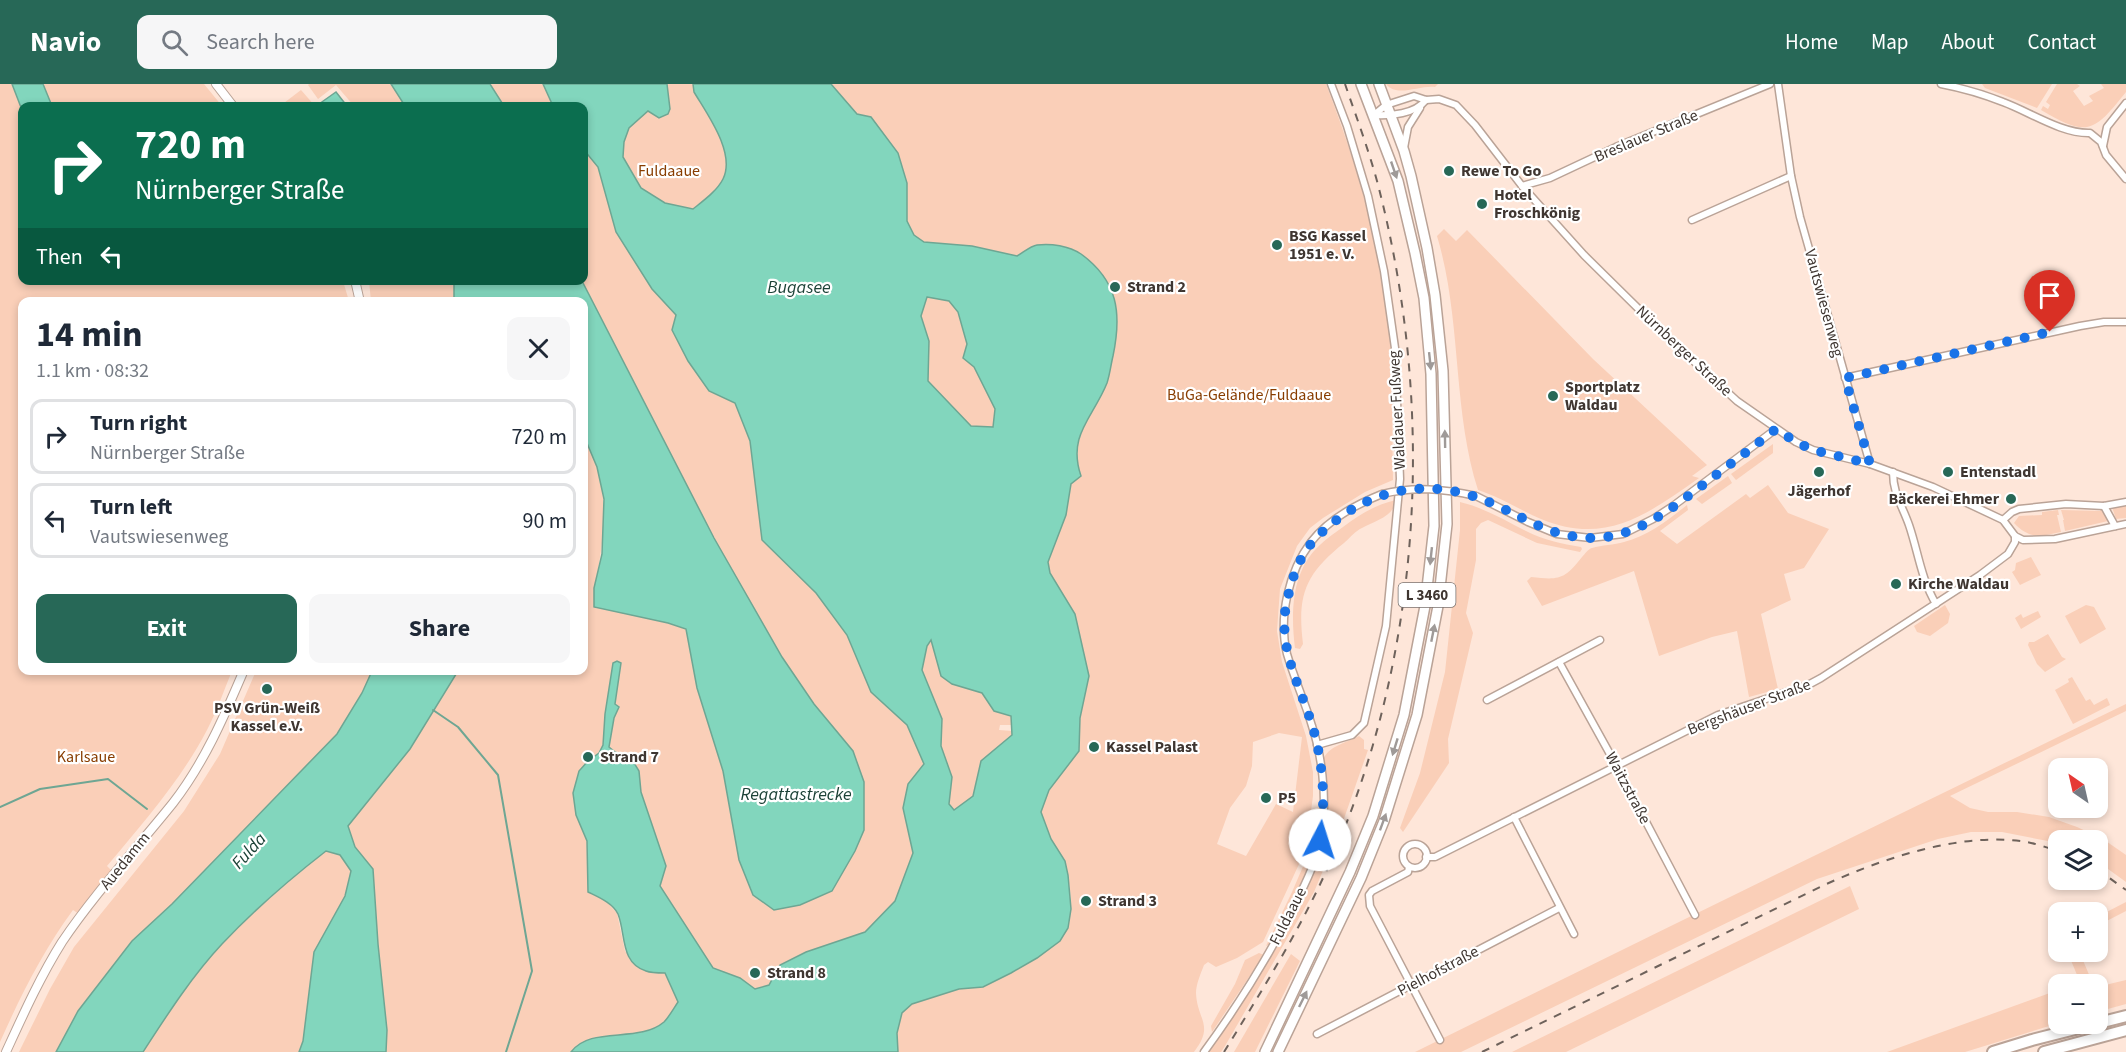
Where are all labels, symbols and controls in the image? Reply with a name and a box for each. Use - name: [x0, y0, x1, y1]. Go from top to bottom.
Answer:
- search box: [137, 15, 557, 69]
- text: Navio: [30, 22, 101, 62]
- icon: search: [158, 26, 191, 59]
- text: Search here: [206, 26, 315, 58]
- text: Home: [1785, 27, 1838, 57]
- text: Map: [1871, 27, 1909, 57]
- text: About: [1942, 27, 1994, 57]
- text: Contact: [2027, 27, 2096, 57]
- street label: Breslauer Straße: [1591, 104, 1701, 168]
- text: 720 m: [135, 115, 246, 175]
- icon: right: [36, 126, 114, 204]
- park label: Fuldaaue: [638, 160, 700, 182]
- place label: Rewe To Go: [1461, 160, 1542, 182]
- one-way arrow: [1389, 161, 1399, 179]
- marker: Rewe To Go: [1442, 164, 1456, 178]
- text: Nürnberger Straße: [135, 171, 344, 210]
- place label: Hotel Froschkönig: [1494, 184, 1581, 224]
- marker: Hotel Froschkönig: [1475, 197, 1489, 211]
- place label: BSG Kassel 1951 e. V.: [1289, 225, 1366, 265]
- marker: BSG Kassel 1951 e. V.: [1270, 238, 1284, 252]
- icon: left: [95, 240, 128, 273]
- text: Then: [36, 241, 83, 273]
- street label: Vautswiesenweg: [1799, 247, 1849, 359]
- pin: [2024, 270, 2075, 332]
- water label: Bugasee: [767, 275, 831, 300]
- place label: Strand 2: [1127, 276, 1186, 298]
- icon: arrive: [2033, 279, 2066, 312]
- marker: Strand 2: [1108, 280, 1122, 294]
- street label: Nürnberger Straße: [1631, 301, 1737, 401]
- text: 14 min: [36, 309, 143, 360]
- button: close: [507, 317, 570, 380]
- street label: Waldauer Fußweg: [1383, 350, 1411, 470]
- one-way arrow: [1425, 351, 1435, 370]
- text: 1.1 km · 08:32: [36, 357, 149, 385]
- place label: Sportplatz Waldau: [1565, 376, 1640, 416]
- park label: BuGa-Gelände/Fuldaaue: [1167, 384, 1331, 406]
- marker: Sportplatz Waldau: [1546, 389, 1560, 403]
- text: Turn right: [90, 407, 187, 439]
- icon: right: [39, 420, 72, 453]
- text: 720 m: [512, 421, 567, 453]
- one-way arrow: [1441, 430, 1450, 449]
- text: Nürnberger Straße: [90, 439, 245, 467]
- place label: Entenstadl: [1960, 461, 2036, 483]
- marker: Jägerhof: [1812, 465, 1826, 479]
- marker: Entenstadl: [1941, 465, 1955, 479]
- place label: Jägerhof: [1788, 480, 1851, 502]
- place label: Bäckerei Ehmer: [1888, 488, 2000, 510]
- text: Turn left: [90, 491, 172, 523]
- marker: Bäckerei Ehmer: [2004, 492, 2018, 506]
- icon: left: [39, 504, 72, 537]
- text: 90 m: [522, 505, 567, 537]
- text: Vautswiesenweg: [90, 523, 228, 551]
- one-way arrow: [1426, 546, 1436, 565]
- place label: Kirche Waldau: [1908, 573, 2009, 595]
- marker: Kirche Waldau: [1889, 577, 1903, 591]
- road number: L 3460: [1398, 583, 1456, 607]
- button: Exit: [36, 594, 297, 663]
- button: Share: [309, 594, 570, 663]
- one-way arrow: [1429, 624, 1438, 643]
- street label: Bergshäuser Straße: [1684, 673, 1814, 741]
- marker: PSV Grün-Weiß Kassel e.V.: [260, 682, 274, 696]
- place label: PSV Grün-Weiß Kassel e.V.: [214, 697, 320, 737]
- place label: Kassel Palast: [1106, 736, 1198, 758]
- one-way arrow: [1389, 738, 1399, 756]
- marker: Kassel Palast: [1087, 740, 1101, 754]
- park label: Karlsaue: [57, 746, 115, 768]
- place label: Strand 7: [600, 746, 659, 768]
- street label: Waitzstraße: [1600, 748, 1656, 828]
- marker: Strand 7: [581, 750, 595, 764]
- north arrow: [2048, 758, 2108, 818]
- map controls: [2048, 758, 2108, 1034]
- water label: Regattastrecke: [740, 782, 852, 807]
- place label: P5: [1278, 787, 1296, 809]
- marker: P5: [1259, 791, 1273, 805]
- position arrow: [1288, 808, 1352, 872]
- one-way arrow: [1379, 813, 1389, 831]
- street label: Auedamm: [95, 827, 155, 895]
- water label: Fulda: [226, 827, 272, 875]
- button: layers: [2048, 830, 2108, 890]
- street label: Fuldaaue: [1264, 883, 1312, 949]
- place label: Strand 3: [1098, 890, 1157, 912]
- marker: Strand 3: [1079, 894, 1093, 908]
- button: +: [2048, 902, 2108, 962]
- street label: Pielhofstraße: [1393, 940, 1483, 1002]
- place label: Strand 8: [767, 962, 826, 984]
- marker: Strand 8: [748, 966, 762, 980]
- button: −: [2048, 974, 2108, 1034]
- one-way arrow: [1299, 991, 1308, 1008]

